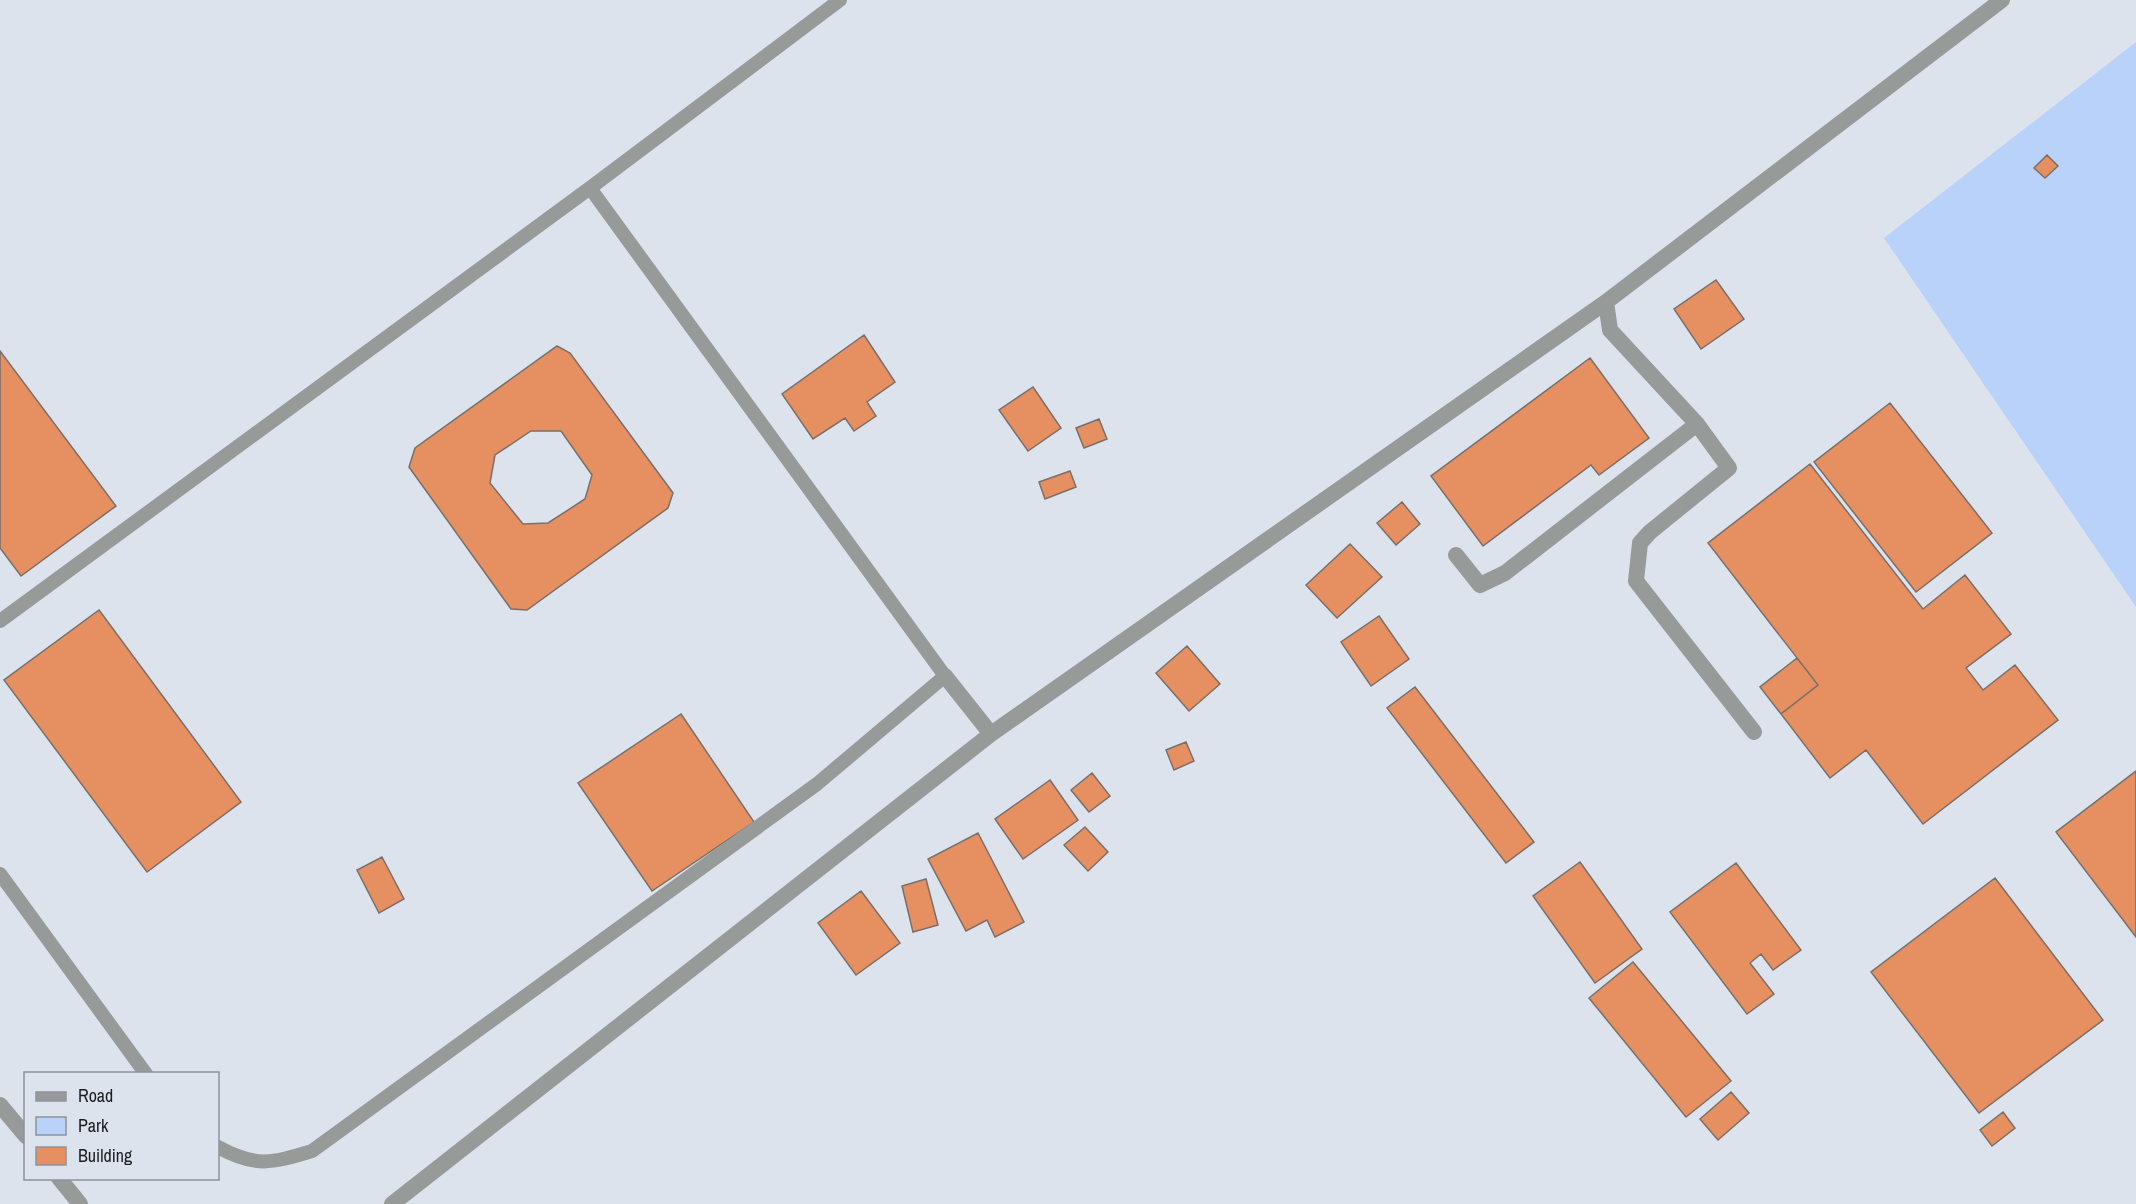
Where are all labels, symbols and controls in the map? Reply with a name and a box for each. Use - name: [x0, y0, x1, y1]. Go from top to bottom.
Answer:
- legend: [24, 1072, 219, 1180]
- text: Road: [78, 1083, 113, 1108]
- text: Park: [78, 1113, 109, 1138]
- text: Building: [78, 1143, 133, 1168]

